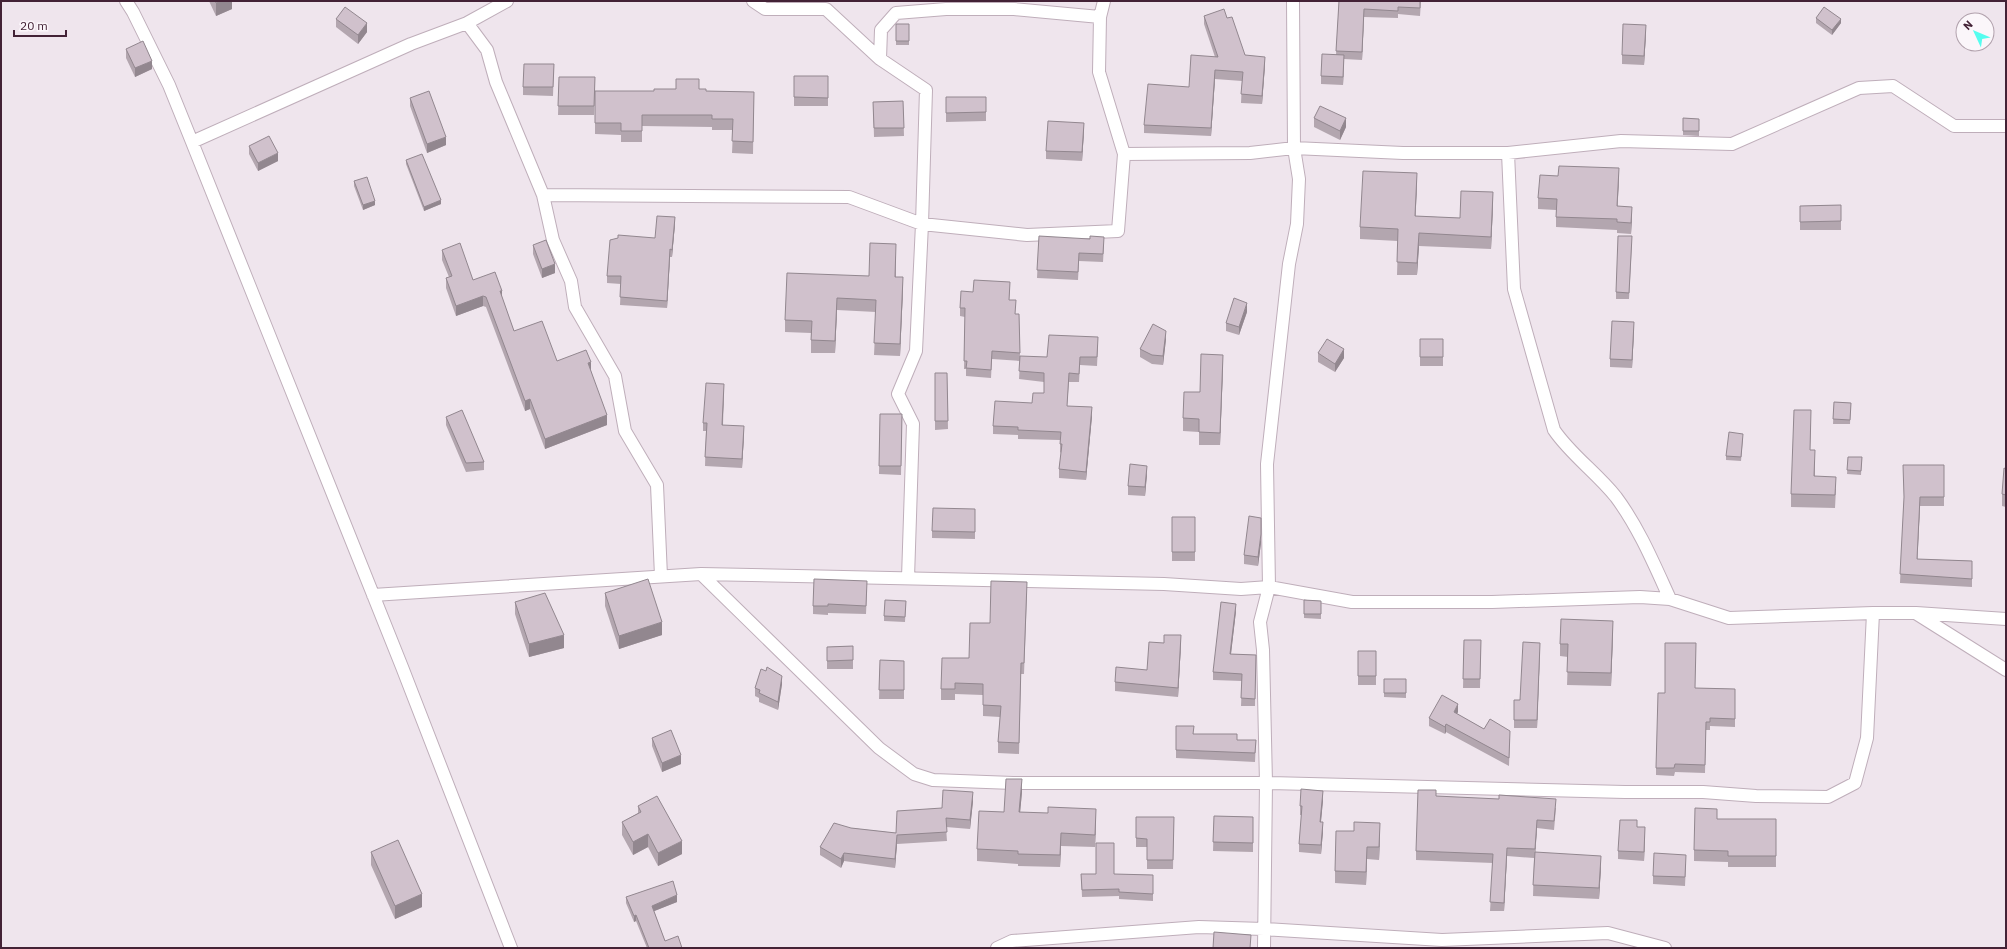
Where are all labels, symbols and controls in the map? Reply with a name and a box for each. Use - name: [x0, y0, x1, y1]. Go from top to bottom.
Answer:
- scale bar: [14, 12, 66, 38]
- north arrow: [1955, 12, 1995, 52]
- text: N: [1960, 17, 1976, 33]
- text: 20 m: [20, 18, 48, 33]

